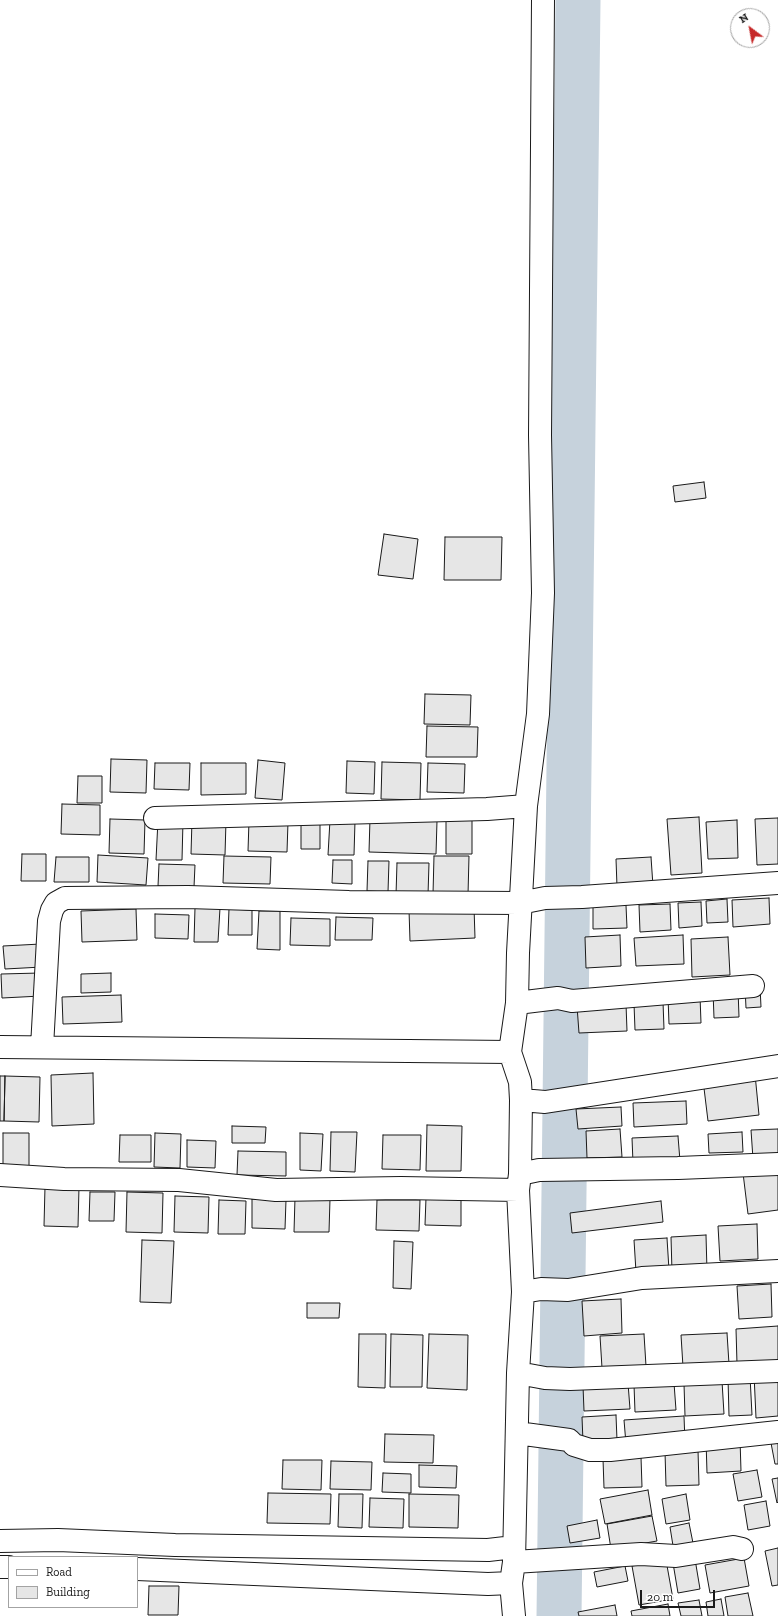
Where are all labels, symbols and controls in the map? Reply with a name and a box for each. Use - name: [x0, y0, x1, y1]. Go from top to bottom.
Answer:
- north arrow: [730, 8, 770, 48]
- text: N: [737, 11, 751, 26]
- legend: [8, 1556, 138, 1608]
- text: Road: [46, 1565, 72, 1579]
- scale bar: [642, 1582, 717, 1608]
- text: Building: [46, 1585, 90, 1599]
- text: 20 m: [647, 1590, 673, 1604]

